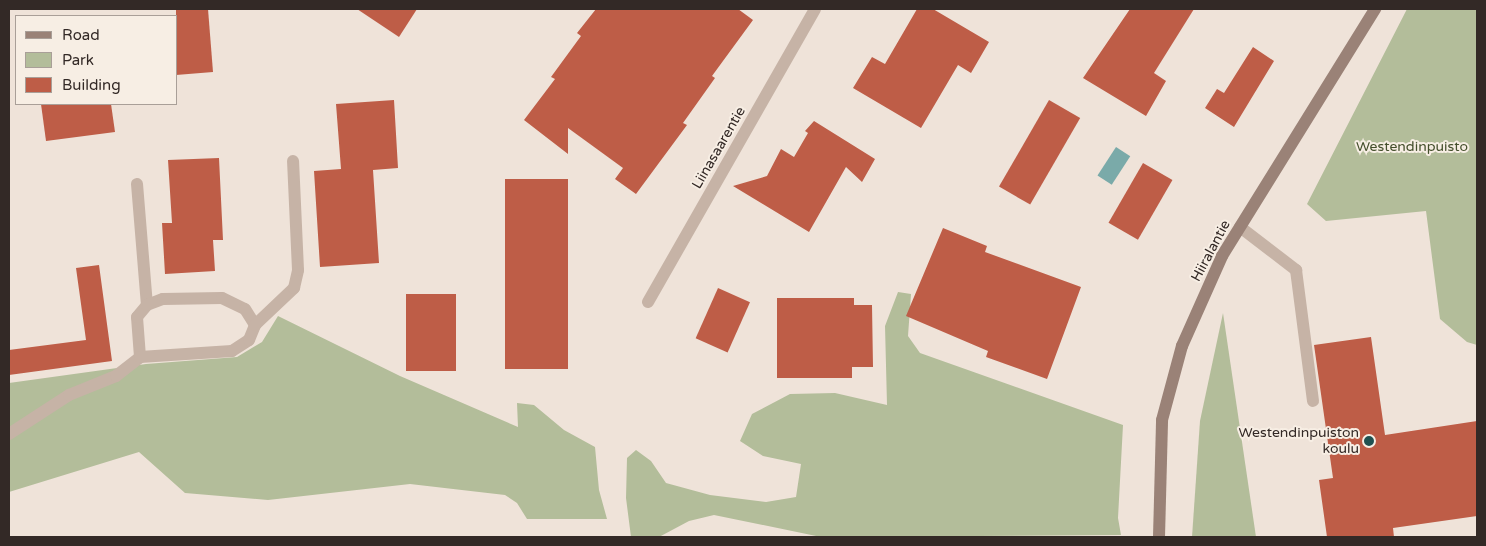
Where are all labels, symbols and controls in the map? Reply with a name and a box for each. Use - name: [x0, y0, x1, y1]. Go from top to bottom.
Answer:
- legend: [15, 15, 178, 105]
- text: Road: [62, 26, 100, 44]
- text: Park: [62, 51, 94, 69]
- text: Building: [62, 76, 121, 94]
- street label: Liinasaarentie: [689, 104, 749, 192]
- park label: Westendinpuisto: [1356, 139, 1468, 155]
- street label: Hiiralantie: [1188, 217, 1234, 285]
- place label: Westendinpuiston koulu: [1239, 425, 1359, 458]
- marker: Westendinpuiston koulu: [1363, 435, 1375, 447]

